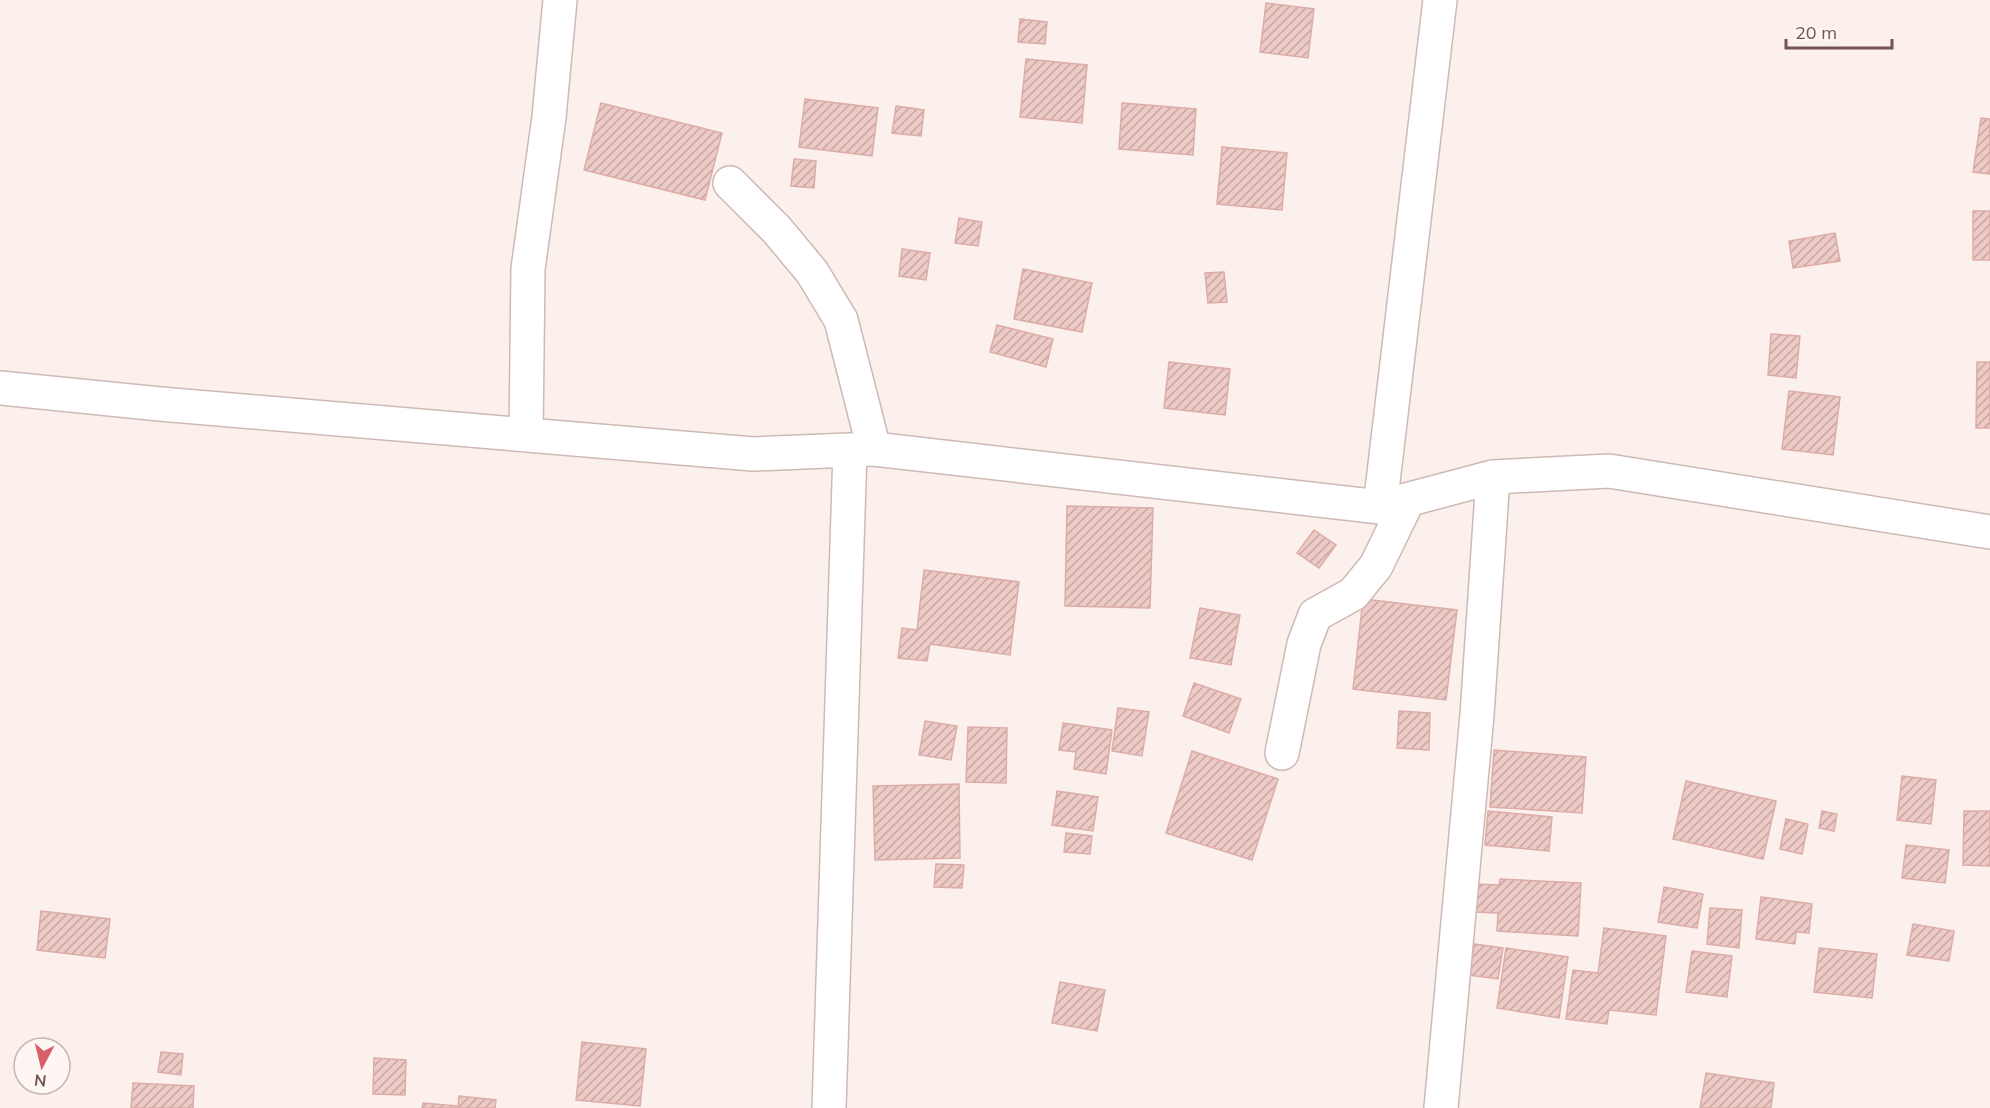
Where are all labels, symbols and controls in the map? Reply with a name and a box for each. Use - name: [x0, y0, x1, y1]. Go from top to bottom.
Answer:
- scale bar: [1786, 12, 1892, 50]
- text: 20 m: [1795, 21, 1837, 44]
- north arrow: [12, 1036, 72, 1096]
- text: N: [33, 1070, 47, 1092]

